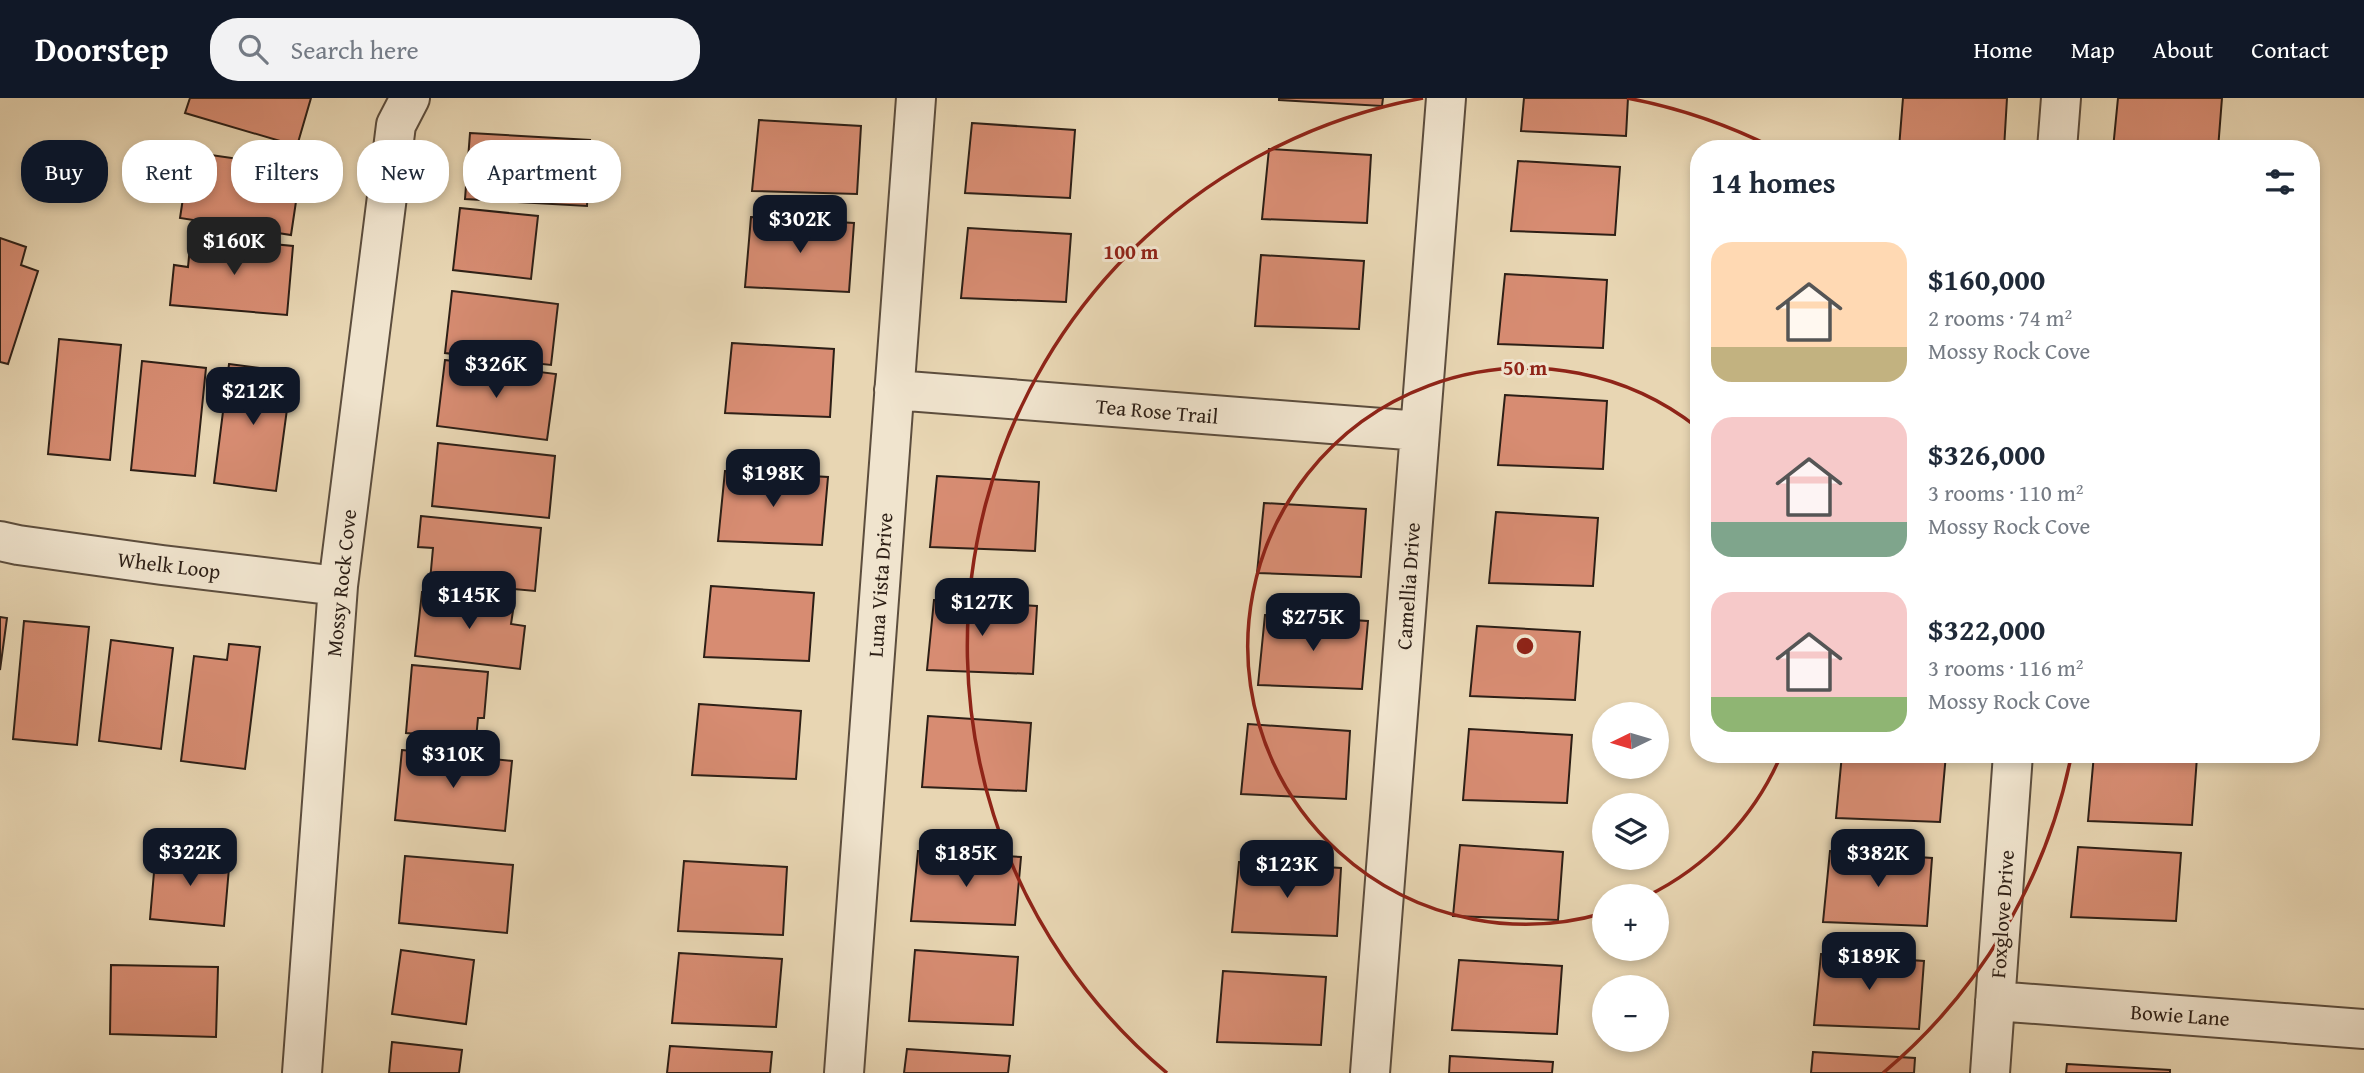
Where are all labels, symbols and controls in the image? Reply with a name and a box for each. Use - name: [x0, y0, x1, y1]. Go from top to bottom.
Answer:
- search box: [210, 18, 700, 81]
- text: Doorstep: [35, 25, 168, 73]
- icon: search: [234, 30, 272, 68]
- text: Search here: [290, 30, 419, 69]
- text: Home: [1974, 32, 2033, 67]
- text: Map: [2071, 32, 2115, 67]
- text: About: [2153, 32, 2213, 67]
- text: Contact: [2251, 32, 2329, 67]
- chip: Buy: [21, 140, 108, 203]
- chip: Rent: [122, 140, 217, 203]
- chip: Filters: [231, 140, 343, 203]
- chip: New: [357, 140, 449, 203]
- chip: Apartment: [463, 140, 621, 203]
- text: 14 homes: [1711, 160, 1836, 204]
- icon: filters: [2261, 163, 2299, 201]
- pin: $302K: [751, 195, 849, 255]
- text: $302K: [769, 201, 831, 234]
- pin: $160K: [185, 218, 283, 277]
- text: $160K: [203, 223, 265, 256]
- text: 100 m: [1103, 236, 1159, 267]
- text: $160,000: [1928, 257, 2045, 301]
- icon: home: [1767, 270, 1851, 354]
- text: 2 rooms · 74 m²: [1928, 301, 2072, 334]
- text: Mossy Rock Cove: [1928, 334, 2090, 367]
- pin: $326K: [447, 341, 545, 400]
- text: $326K: [465, 346, 527, 379]
- text: 50 m: [1503, 352, 1547, 383]
- pin: $212K: [204, 368, 302, 427]
- text: $212K: [222, 373, 284, 406]
- street label: Tea Rose Trail: [1094, 390, 1220, 432]
- text: $326,000: [1928, 432, 2045, 476]
- icon: home: [1767, 445, 1851, 529]
- pin: $198K: [724, 450, 822, 509]
- text: $198K: [742, 455, 804, 488]
- text: 3 rooms · 110 m²: [1928, 476, 2083, 509]
- street label: Mossy Rock Cove: [318, 507, 364, 658]
- text: Mossy Rock Cove: [1928, 509, 2090, 542]
- street label: Luna Vista Drive: [859, 511, 901, 658]
- street label: Camellia Drive: [1388, 521, 1428, 651]
- street label: Whelk Loop: [116, 543, 222, 587]
- pin: $145K: [420, 572, 518, 631]
- text: $145K: [438, 577, 500, 610]
- pin: $127K: [933, 578, 1031, 638]
- text: $127K: [951, 584, 1013, 617]
- pin: $275K: [1264, 594, 1362, 653]
- text: $275K: [1282, 599, 1344, 632]
- text: $322,000: [1928, 607, 2045, 651]
- icon: home: [1767, 620, 1851, 704]
- centre of rings: [1513, 634, 1537, 658]
- text: 3 rooms · 116 m²: [1928, 651, 2083, 684]
- text: Mossy Rock Cove: [1928, 684, 2090, 717]
- north arrow: [1592, 702, 1670, 779]
- map controls: [1592, 702, 1669, 1052]
- pin: $310K: [404, 730, 502, 790]
- text: $310K: [422, 736, 484, 769]
- button: layers: [1592, 793, 1669, 870]
- pin: $322K: [141, 828, 239, 888]
- pin: $185K: [917, 830, 1015, 889]
- pin: $382K: [1829, 830, 1927, 889]
- text: $322K: [159, 834, 221, 867]
- text: $185K: [935, 835, 997, 868]
- text: $382K: [1847, 835, 1909, 868]
- pin: $123K: [1238, 840, 1336, 900]
- text: $123K: [1256, 846, 1318, 879]
- street label: Foxglove Drive: [1982, 849, 2022, 979]
- button: +: [1592, 884, 1669, 961]
- pin: $189K: [1820, 932, 1918, 992]
- text: $189K: [1838, 938, 1900, 971]
- button: −: [1592, 975, 1669, 1052]
- street label: Bowie Lane: [2129, 996, 2231, 1034]

